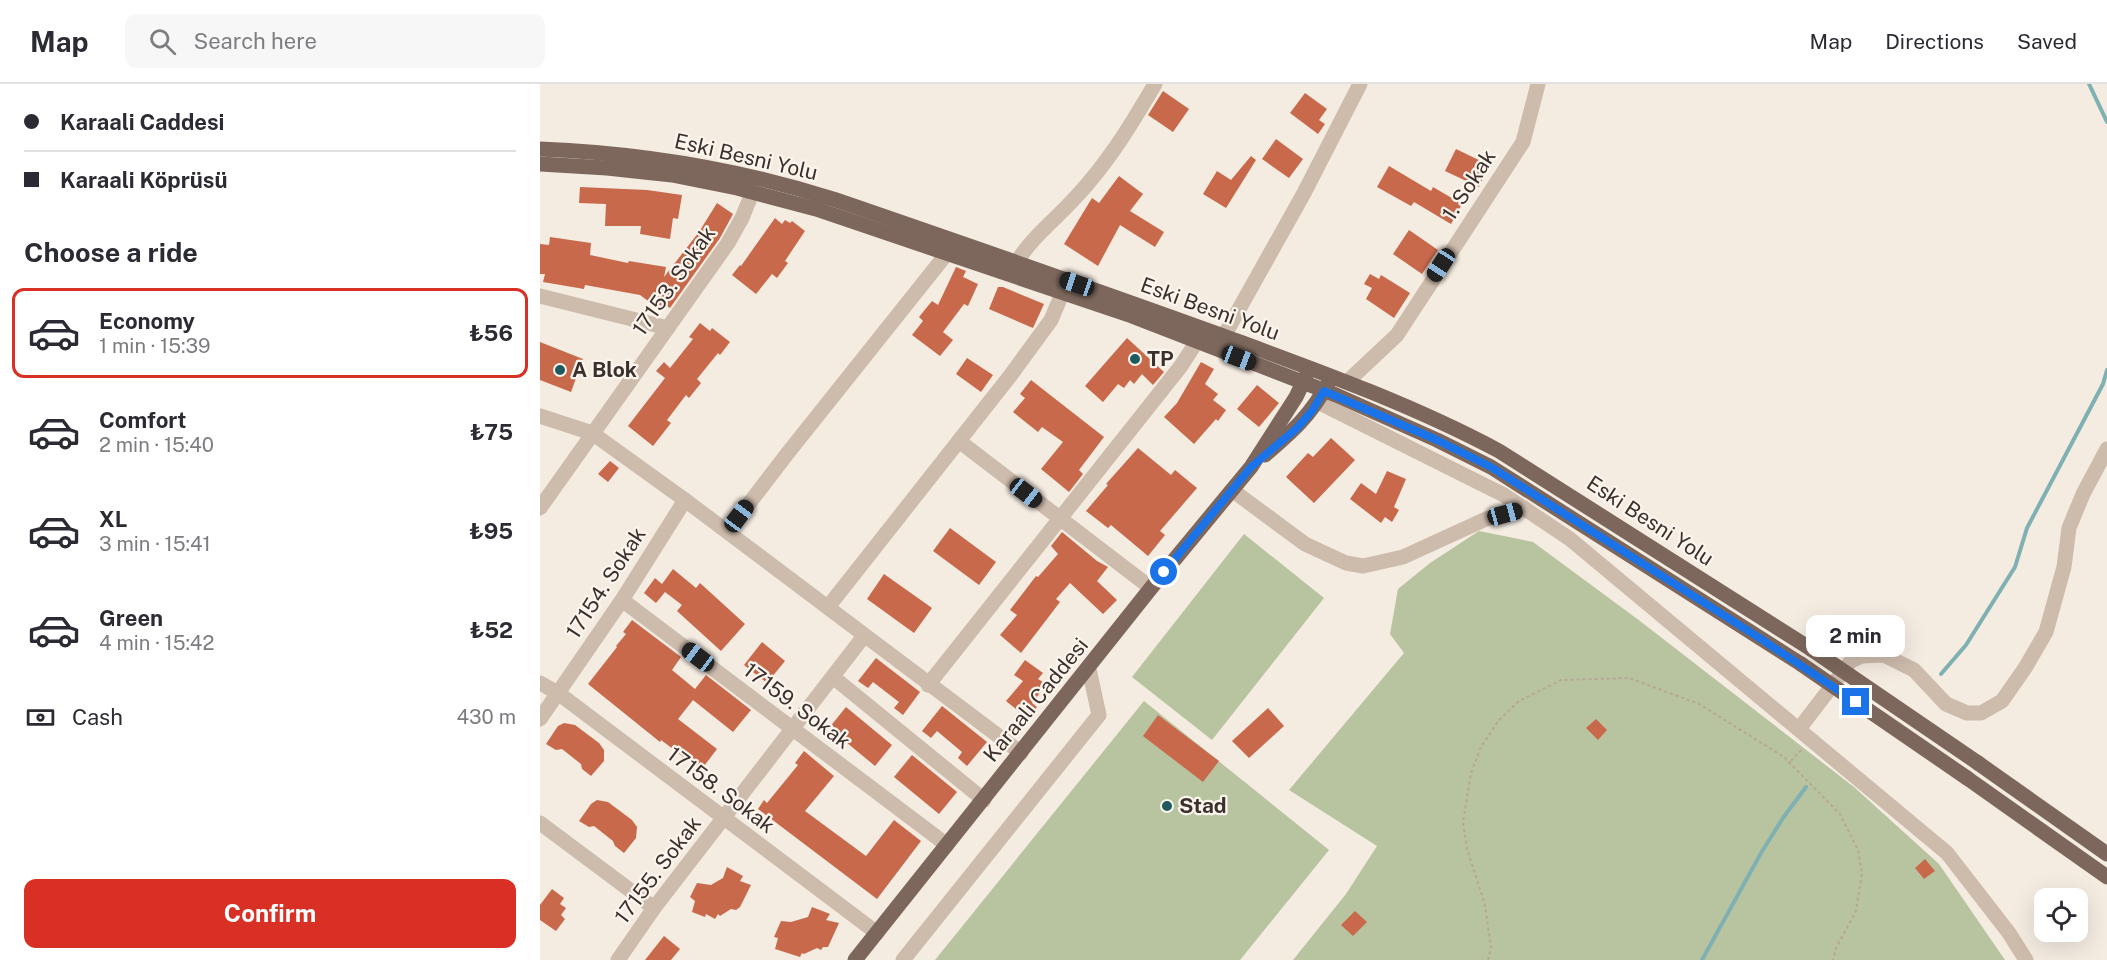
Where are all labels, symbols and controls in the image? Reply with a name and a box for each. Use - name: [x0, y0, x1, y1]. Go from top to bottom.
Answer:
- search box: [125, 14, 545, 68]
- text: Map: [30, 25, 89, 58]
- icon: search: [146, 25, 179, 58]
- text: Search here: [194, 28, 317, 54]
- text: Map: [1810, 29, 1852, 54]
- text: Directions: [1885, 29, 1984, 54]
- text: Saved: [2017, 29, 2077, 54]
- text: Karaali Caddesi: [60, 109, 224, 135]
- street label: Eski Besni Yolu: [672, 128, 820, 185]
- street label: 1. Sokak: [1437, 145, 1501, 225]
- text: Karaali Köprüsü: [60, 167, 228, 193]
- street label: 17153. Sokak: [627, 221, 720, 340]
- text: Choose a ride: [24, 236, 198, 268]
- car: [1424, 245, 1458, 285]
- car: [1057, 270, 1097, 298]
- street label: Eski Besni Yolu: [1137, 272, 1283, 345]
- icon: car: [27, 306, 81, 360]
- text: Economy: [99, 308, 195, 334]
- text: ₺56: [469, 320, 513, 346]
- text: 1 min · 15:39: [99, 334, 211, 358]
- car: [1219, 343, 1259, 373]
- place label: TP: [1147, 346, 1174, 371]
- marker: TP: [1128, 352, 1142, 366]
- place label: A Blok: [572, 357, 637, 382]
- marker: A Blok: [553, 363, 567, 377]
- icon: car: [27, 405, 81, 459]
- text: Comfort: [99, 407, 186, 433]
- text: ₺75: [470, 419, 513, 445]
- text: 2 min · 15:40: [99, 433, 214, 457]
- street label: Eski Besni Yolu: [1582, 470, 1718, 571]
- car: [1006, 475, 1046, 511]
- car: [721, 496, 757, 536]
- car: [1485, 501, 1525, 527]
- icon: car: [27, 504, 81, 558]
- text: XL: [99, 506, 127, 532]
- text: ₺95: [469, 518, 513, 544]
- street label: 17154. Sokak: [560, 522, 651, 643]
- text: 3 min · 15:41: [99, 532, 211, 556]
- route start: [1150, 558, 1177, 585]
- icon: car: [27, 603, 81, 657]
- text: Green: [99, 605, 163, 631]
- callout: 2 min: [1806, 615, 1906, 657]
- text: ₺52: [470, 617, 513, 643]
- text: 2 min: [1829, 624, 1882, 648]
- text: 4 min · 15:42: [99, 631, 214, 655]
- street label: Karaali Caddesi: [978, 633, 1093, 767]
- car: [678, 639, 718, 675]
- street label: 17159. Sokak: [739, 657, 856, 754]
- route end: [1842, 688, 1869, 715]
- icon: cash: [24, 701, 57, 734]
- text: Cash: [72, 704, 123, 730]
- text: 430 m: [457, 705, 516, 729]
- street label: 17158. Sokak: [663, 741, 780, 838]
- place label: Stad: [1179, 793, 1227, 818]
- marker: Stad: [1160, 799, 1174, 813]
- street label: 17155. Sokak: [609, 811, 706, 928]
- button: Confirm: [24, 879, 516, 948]
- map controls: [2034, 888, 2088, 942]
- button: locate: [2034, 888, 2088, 942]

